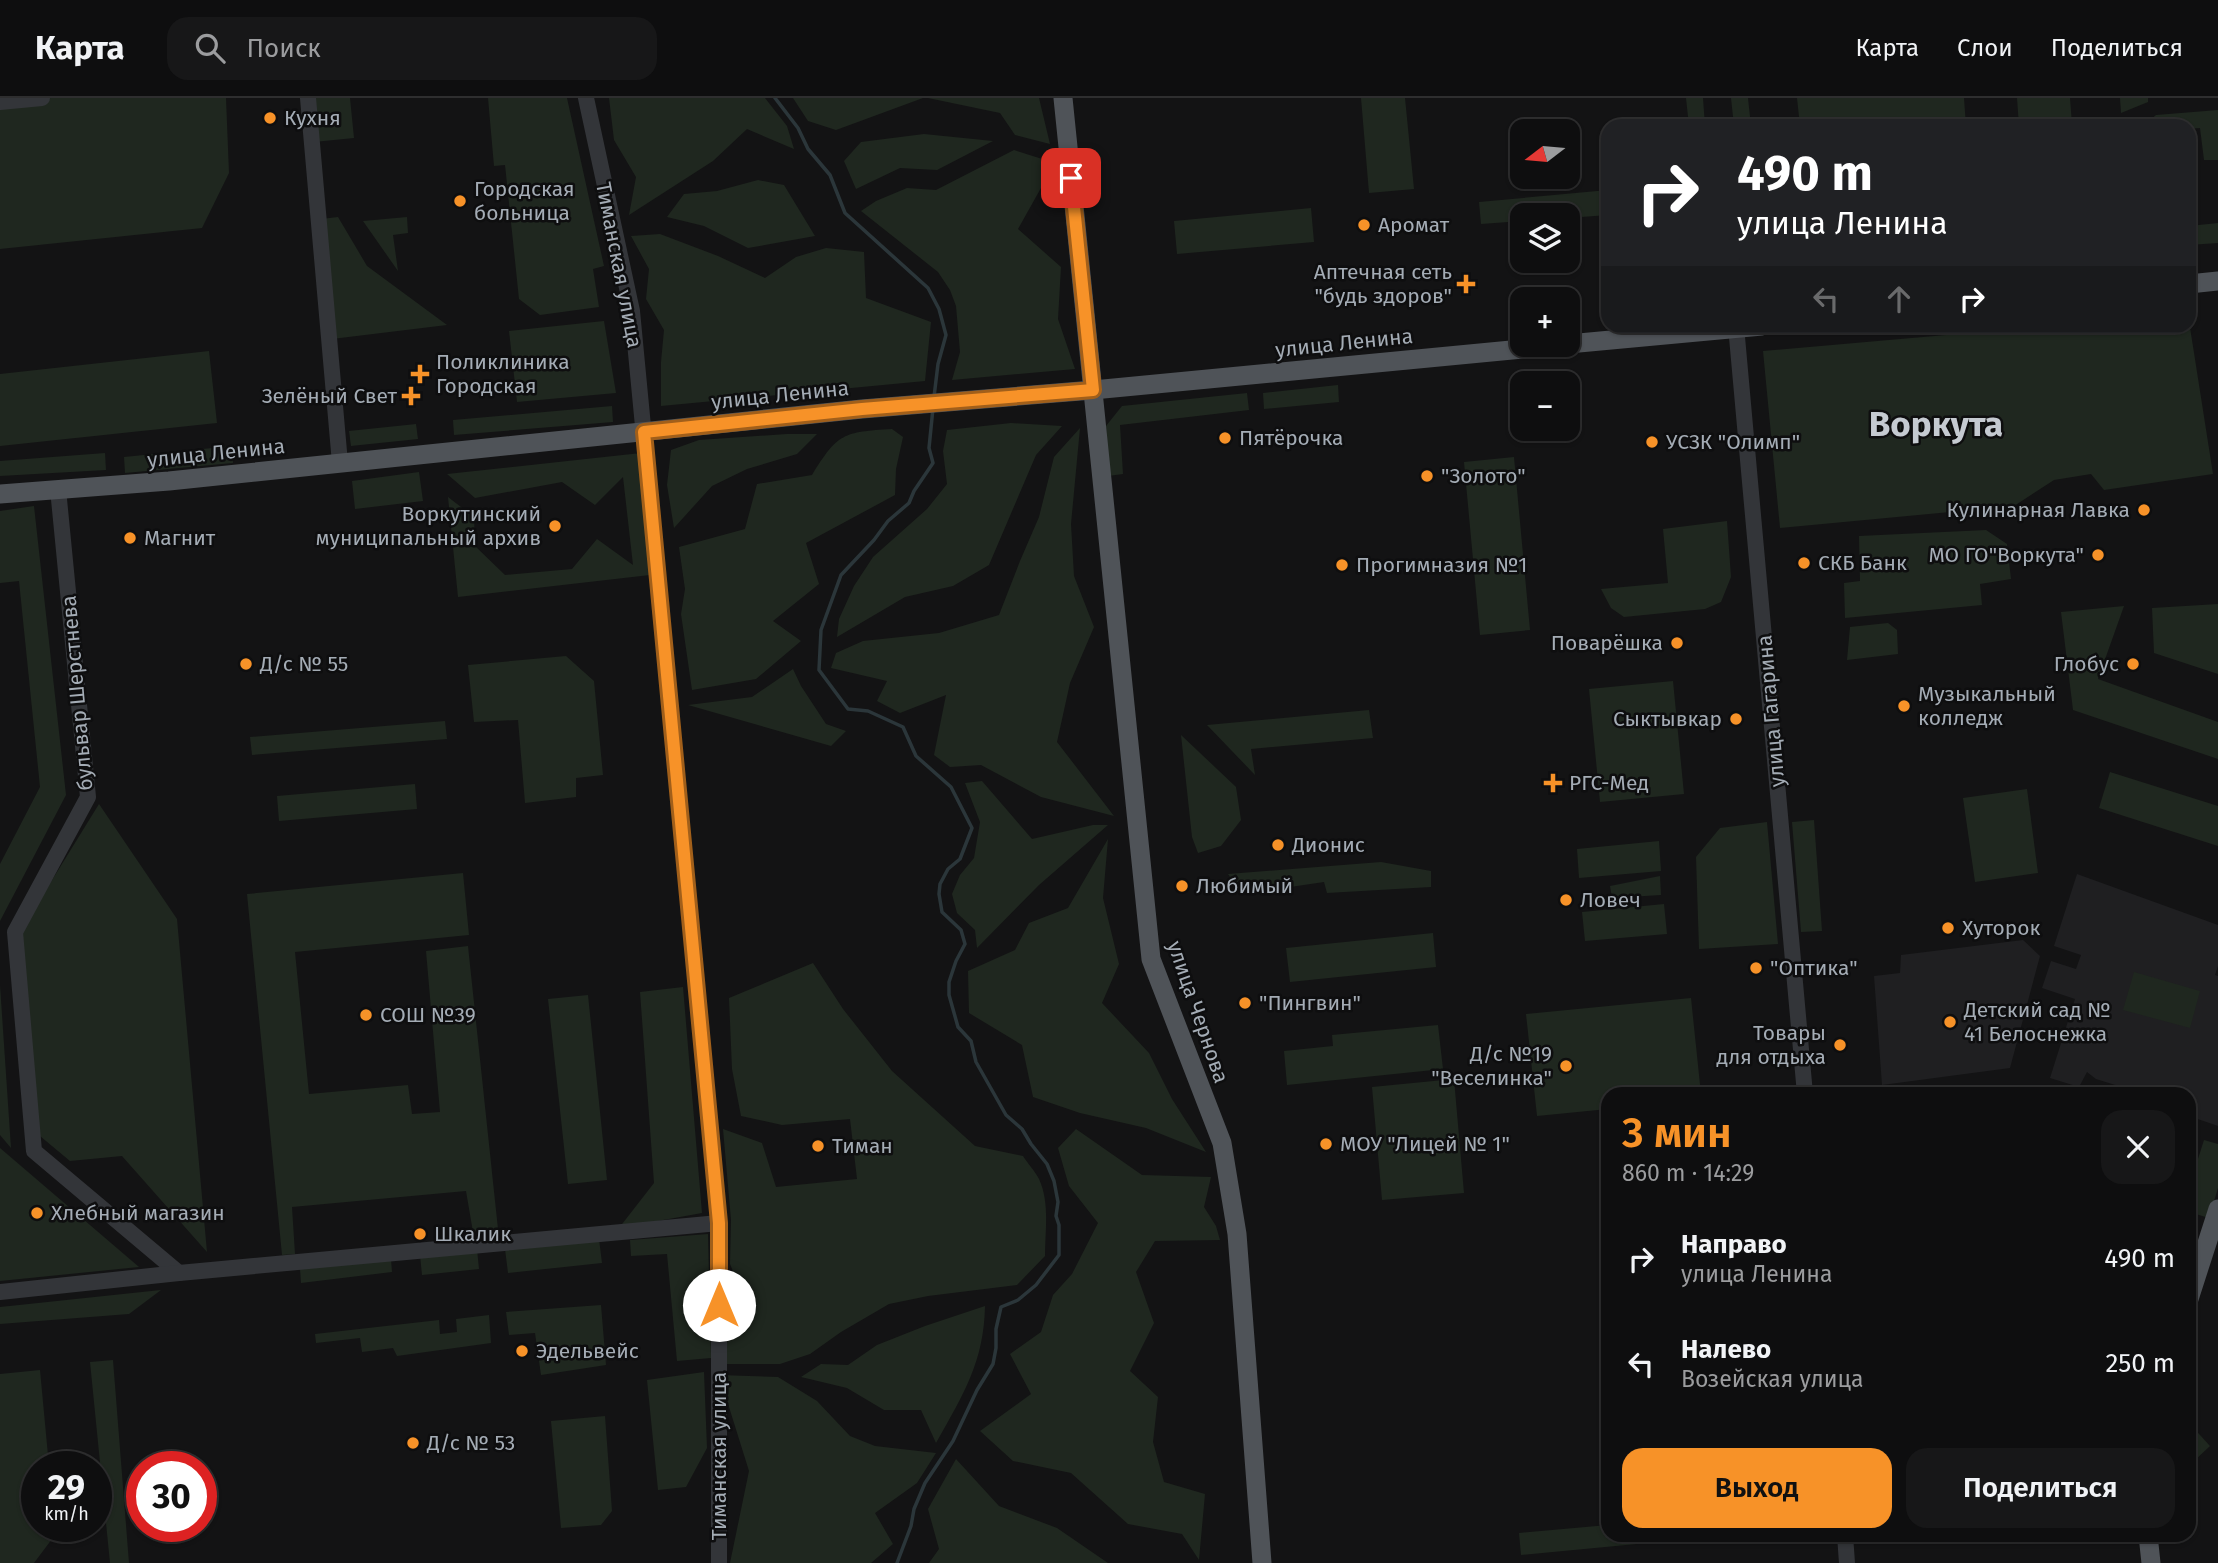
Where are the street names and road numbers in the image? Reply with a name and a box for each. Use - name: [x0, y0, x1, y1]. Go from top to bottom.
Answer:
- street label: Тиманская улица: [590, 180, 648, 350]
- street label: улица Ленина: [1274, 323, 1414, 363]
- street label: улица Ленина: [710, 375, 850, 415]
- street label: улица Ленина: [146, 433, 286, 473]
- street label: бульвар Шерстнева: [56, 594, 98, 792]
- street label: улица Гагарина: [1751, 634, 1791, 788]
- street label: улица Чернова: [1162, 938, 1234, 1086]
- street label: Тиманская улица: [706, 1372, 732, 1540]

